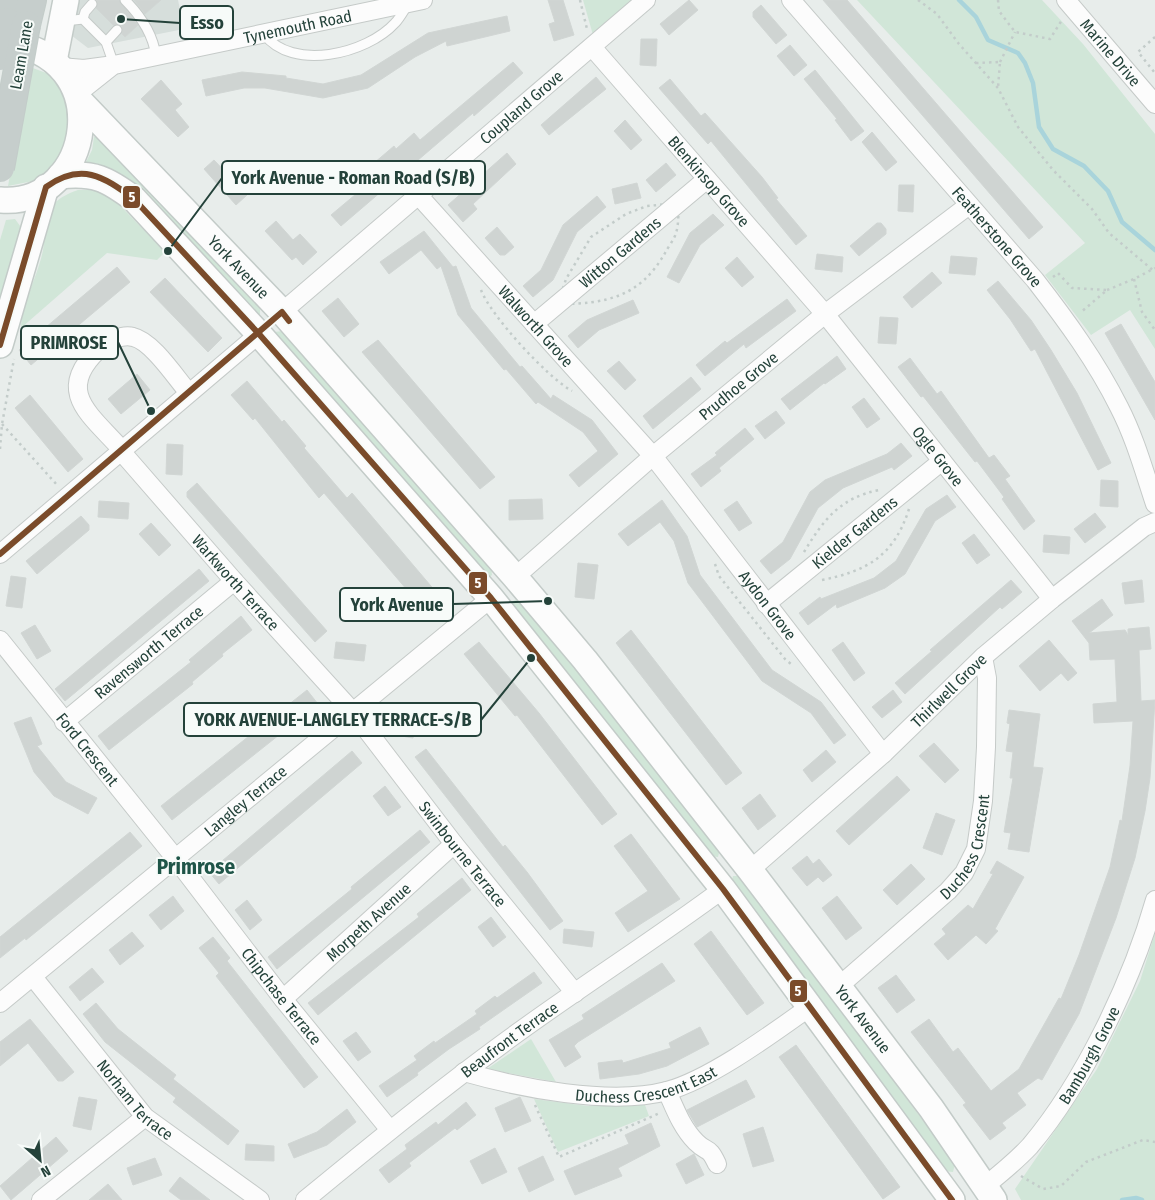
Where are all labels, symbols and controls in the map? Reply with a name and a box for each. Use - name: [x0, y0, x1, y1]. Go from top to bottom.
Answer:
- callout: Esso: [180, 6, 233, 39]
- street label: Tynemouth Road: [242, 6, 354, 47]
- text: Esso: [190, 12, 224, 34]
- street label: Marine Drive: [1076, 15, 1145, 90]
- street label: Leam Lane: [6, 19, 37, 91]
- street label: Coupland Grove: [476, 66, 567, 148]
- street label: Blenkinsop Grove: [664, 132, 753, 231]
- callout: York Avenue - Roman Road (S/B): [222, 161, 485, 194]
- text: York Avenue - Roman Road (S/B): [231, 167, 475, 189]
- street label: Featherstone Grove: [948, 183, 1046, 291]
- line badge: 5: [122, 185, 141, 209]
- text: 5: [129, 189, 136, 206]
- street label: Witton Gardens: [575, 213, 665, 292]
- street label: York Avenue: [204, 232, 273, 303]
- street label: Walworth Grove: [494, 282, 577, 371]
- callout: PRIMROSE: [21, 326, 118, 359]
- text: PRIMROSE: [31, 332, 108, 354]
- street label: Prudhoe Grove: [695, 348, 782, 424]
- street label: Ogle Grove: [908, 423, 967, 490]
- street label: Kielder Gardens: [808, 492, 901, 573]
- street label: Warkworth Terrace: [188, 531, 283, 635]
- street label: Aydon Grove: [735, 567, 800, 644]
- line badge: 5: [468, 571, 488, 595]
- text: 5: [475, 575, 482, 592]
- callout: York Avenue: [340, 588, 453, 621]
- text: York Avenue: [350, 594, 443, 616]
- street label: Ravensworth Terrace: [91, 601, 207, 703]
- street label: Thirlwell Grove: [907, 650, 991, 732]
- callout: YORK AVENUE-LANGLEY TERRACE-S/B: [184, 703, 481, 736]
- street label: Ford Crescent: [52, 709, 123, 790]
- text: YORK AVENUE-LANGLEY TERRACE-S/B: [193, 709, 472, 731]
- street label: Langley Terrace: [201, 761, 291, 841]
- street label: Duchess Crescent: [936, 793, 993, 904]
- street label: Swinbourne Terrace: [415, 798, 510, 911]
- district label: Primrose: [157, 854, 236, 880]
- street label: Morpeth Avenue: [322, 879, 415, 965]
- street label: Chipchase Terrace: [237, 944, 325, 1049]
- line badge: 5: [789, 979, 808, 1003]
- street label: York Avenue: [831, 981, 895, 1057]
- text: 5: [795, 983, 802, 1000]
- street label: Beaufront Terrace: [457, 998, 562, 1082]
- street label: Bamburgh Grove: [1055, 1003, 1124, 1108]
- street label: Norham Terrace: [93, 1056, 177, 1144]
- street label: Duchess Crescent East: [574, 1062, 720, 1107]
- north arrow: [15, 1135, 65, 1185]
- text: N: [38, 1162, 53, 1181]

